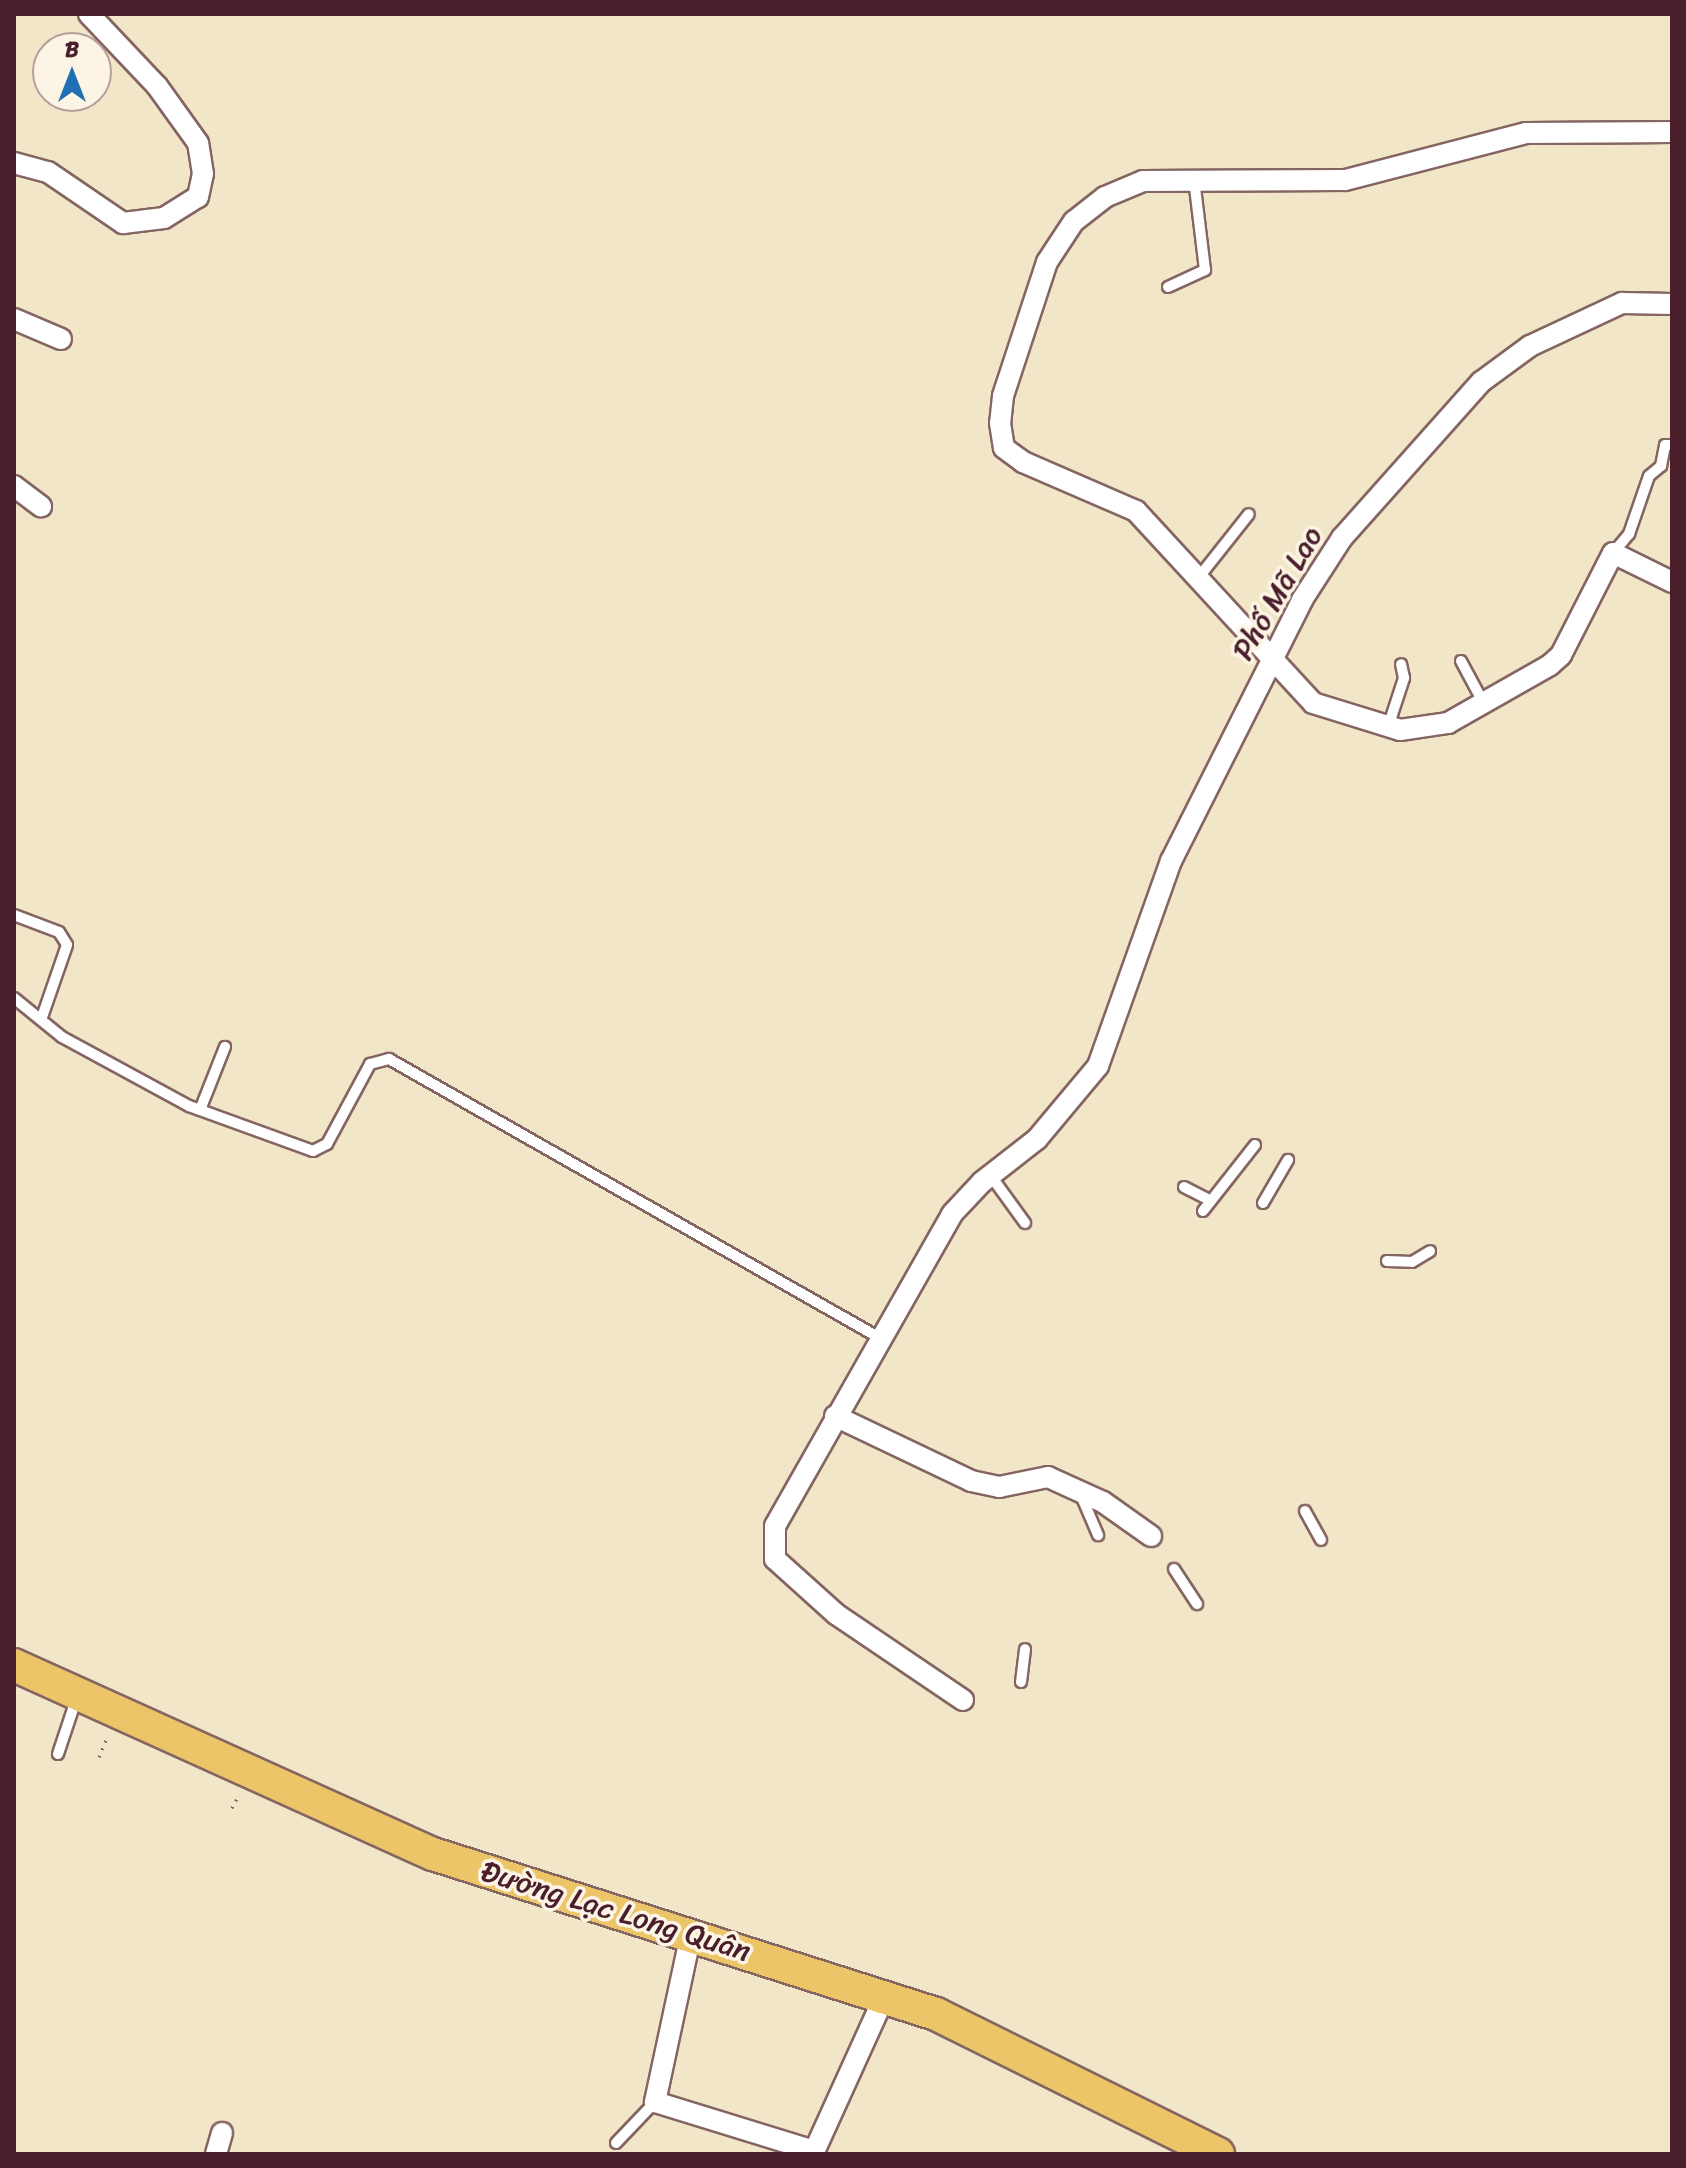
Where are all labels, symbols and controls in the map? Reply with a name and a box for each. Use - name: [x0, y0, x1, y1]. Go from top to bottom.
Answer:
- text: B: [65, 30, 79, 69]
- north arrow: [32, 32, 112, 112]
- street label: Phố Mã Lao: [1224, 520, 1330, 666]
- street label: Đường Lạc Long Quân: [477, 1853, 755, 1969]

